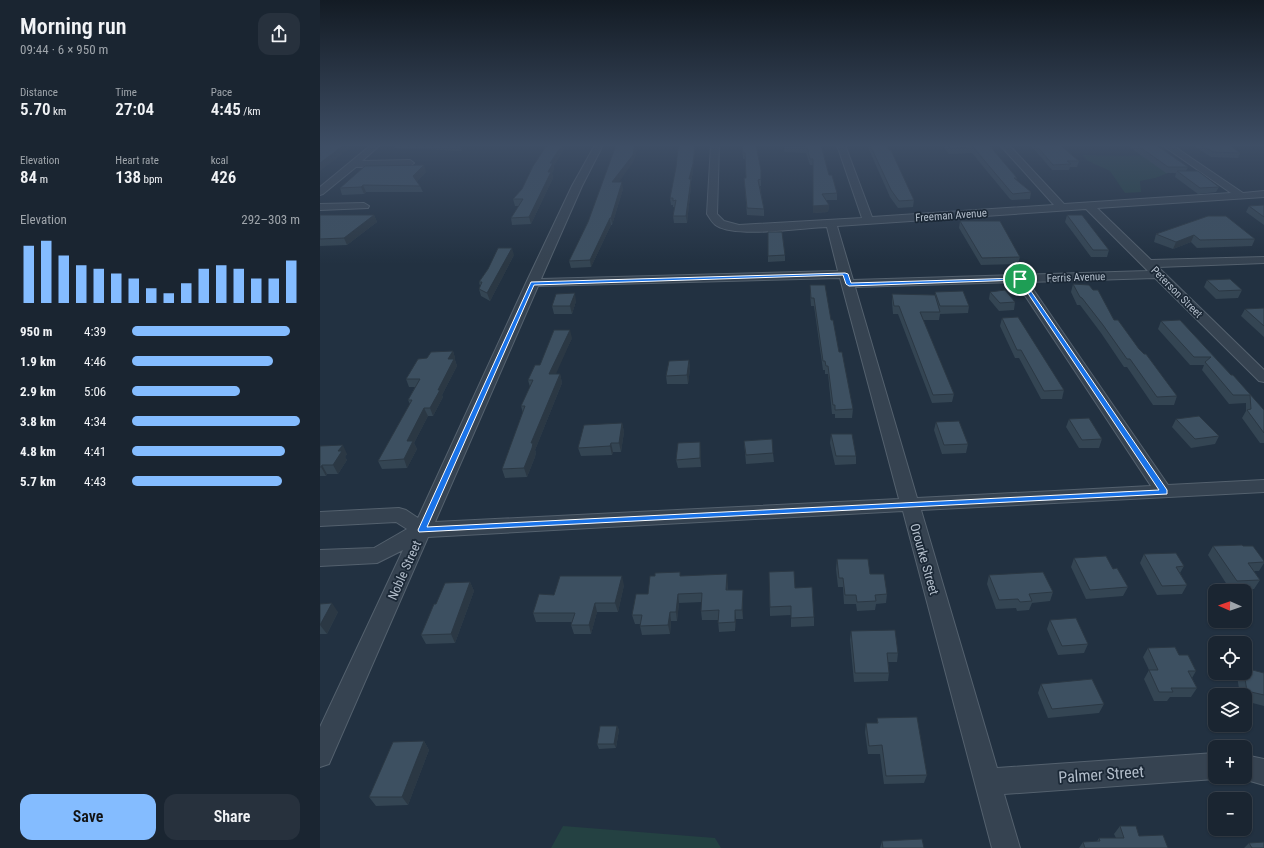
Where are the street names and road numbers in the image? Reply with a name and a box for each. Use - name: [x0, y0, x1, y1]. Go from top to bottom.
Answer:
- street label: Freeman Avenue: [915, 207, 987, 224]
- street label: Peterson Street: [1148, 264, 1205, 321]
- street label: Ferris Avenue: [1046, 270, 1106, 285]
- street label: Orourke Street: [907, 522, 942, 597]
- street label: Noble Street: [385, 538, 424, 602]
- street label: Palmer Street: [1058, 762, 1145, 787]

